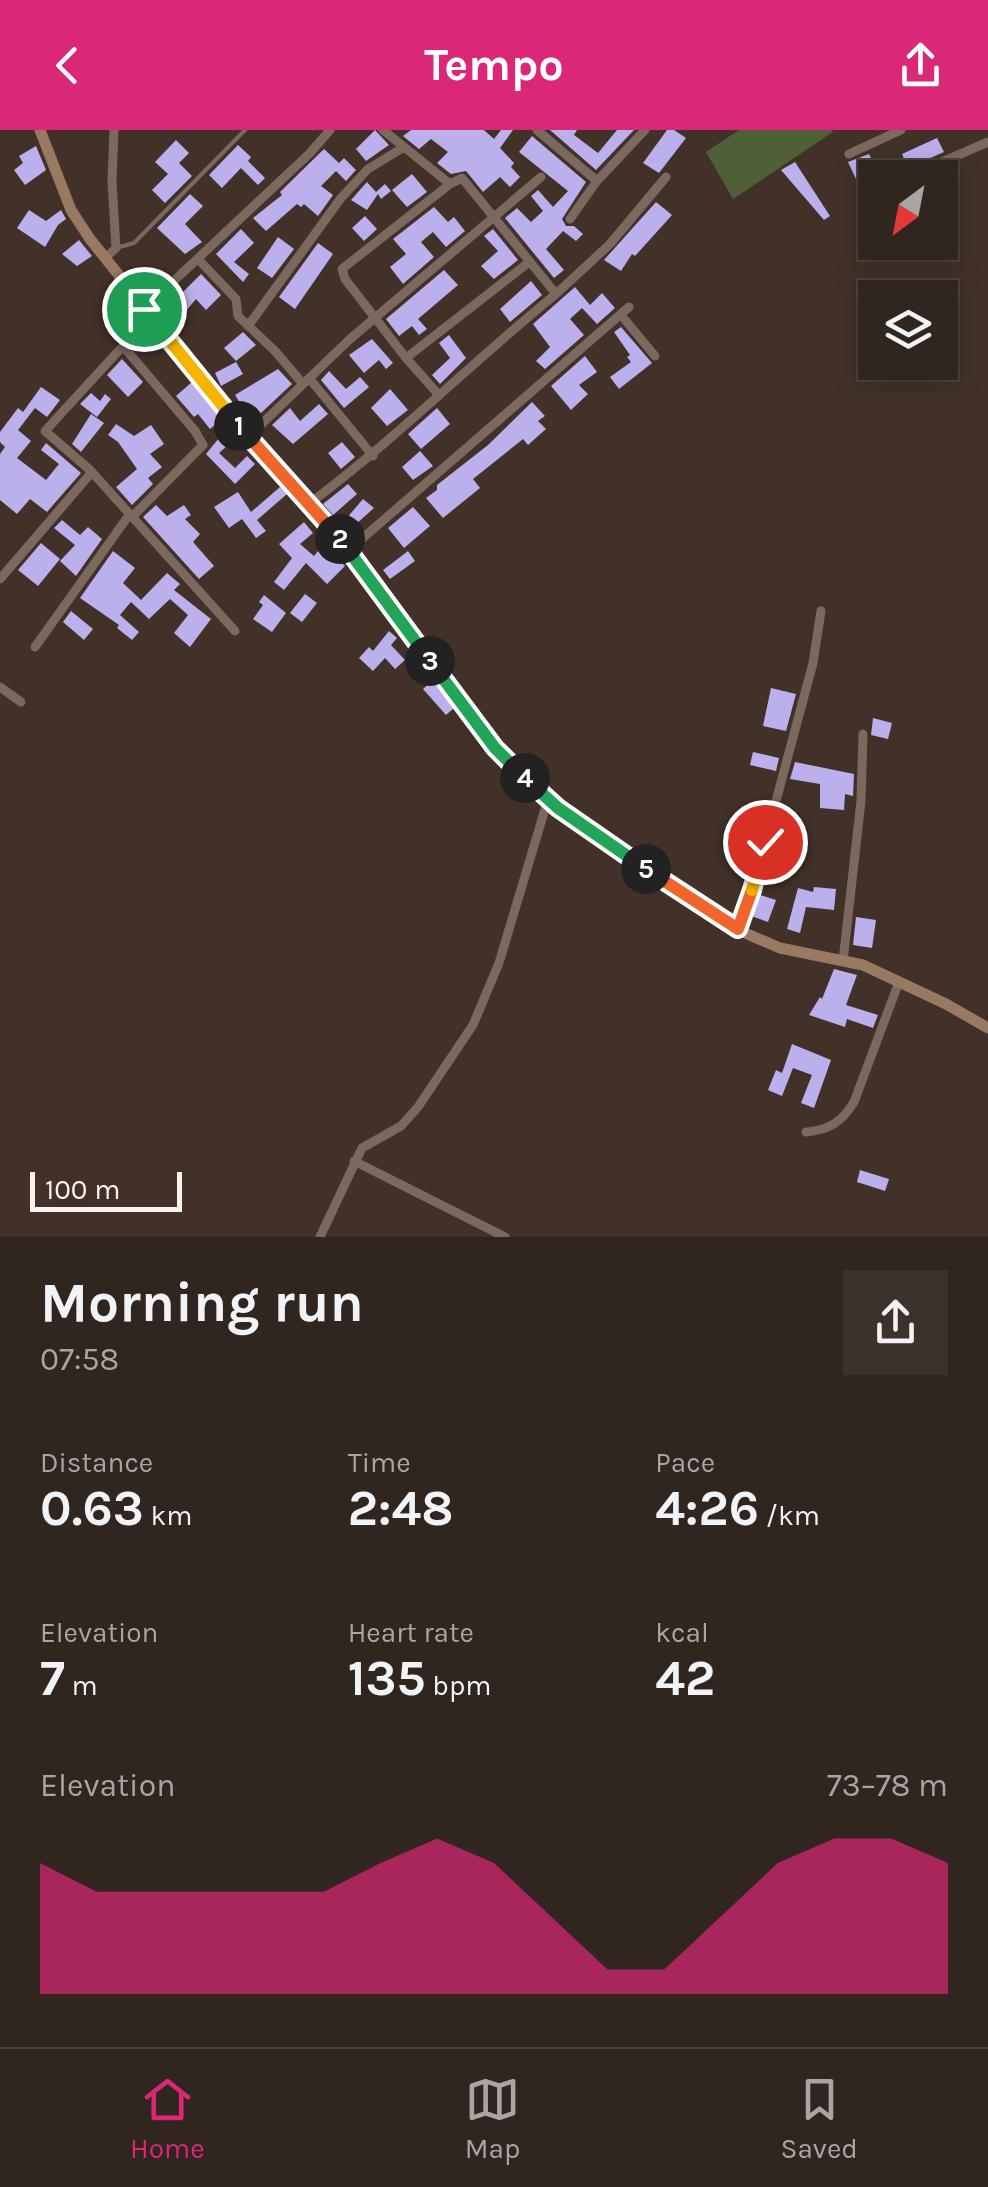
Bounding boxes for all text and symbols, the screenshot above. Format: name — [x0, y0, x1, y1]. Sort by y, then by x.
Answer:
icon: back — [40, 38, 95, 93]
icon: share — [893, 38, 948, 93]
text: Tempo — [424, 39, 564, 91]
north arrow — [858, 160, 958, 260]
map controls — [858, 160, 958, 380]
pin — [102, 267, 187, 352]
button: layers — [858, 280, 958, 380]
icon: arrive — [117, 282, 172, 337]
pin: 1 — [214, 401, 264, 451]
text: 1 — [234, 409, 244, 442]
pin: 2 — [315, 514, 365, 564]
text: 2 — [332, 522, 348, 555]
pin: 3 — [405, 636, 455, 686]
text: 3 — [421, 644, 439, 677]
pin: 4 — [500, 753, 550, 803]
text: 4 — [517, 761, 533, 794]
pin — [723, 800, 808, 885]
icon: check — [738, 815, 793, 870]
pin: 5 — [621, 844, 671, 894]
text: 5 — [638, 852, 654, 885]
scale bar — [30, 1167, 182, 1212]
text: 100 m — [45, 1173, 120, 1206]
button: share — [843, 1270, 948, 1375]
text: Morning run — [40, 1271, 364, 1335]
text: 07:58 — [40, 1341, 119, 1378]
text: Distance — [40, 1446, 153, 1479]
text: Time — [348, 1446, 411, 1479]
text: Pace — [655, 1446, 715, 1479]
text: 0.63 — [40, 1479, 144, 1538]
text: 2:48 — [348, 1479, 453, 1538]
text: 4:26 — [655, 1479, 759, 1538]
text: km — [144, 1499, 192, 1532]
text: /km — [759, 1499, 820, 1532]
text: Elevation — [40, 1616, 159, 1649]
text: Heart rate — [348, 1616, 474, 1649]
text: kcal — [655, 1616, 709, 1649]
text: 7 — [40, 1649, 65, 1708]
text: 135 — [348, 1649, 426, 1708]
text: 42 — [655, 1649, 715, 1708]
text: m — [65, 1669, 98, 1702]
text: bpm — [426, 1669, 492, 1702]
text: Elevation — [40, 1767, 175, 1804]
text: 73–78 m — [827, 1767, 948, 1804]
tab: Home — [130, 2072, 205, 2165]
tab: Map — [465, 2072, 520, 2165]
tab: Saved — [781, 2072, 858, 2165]

